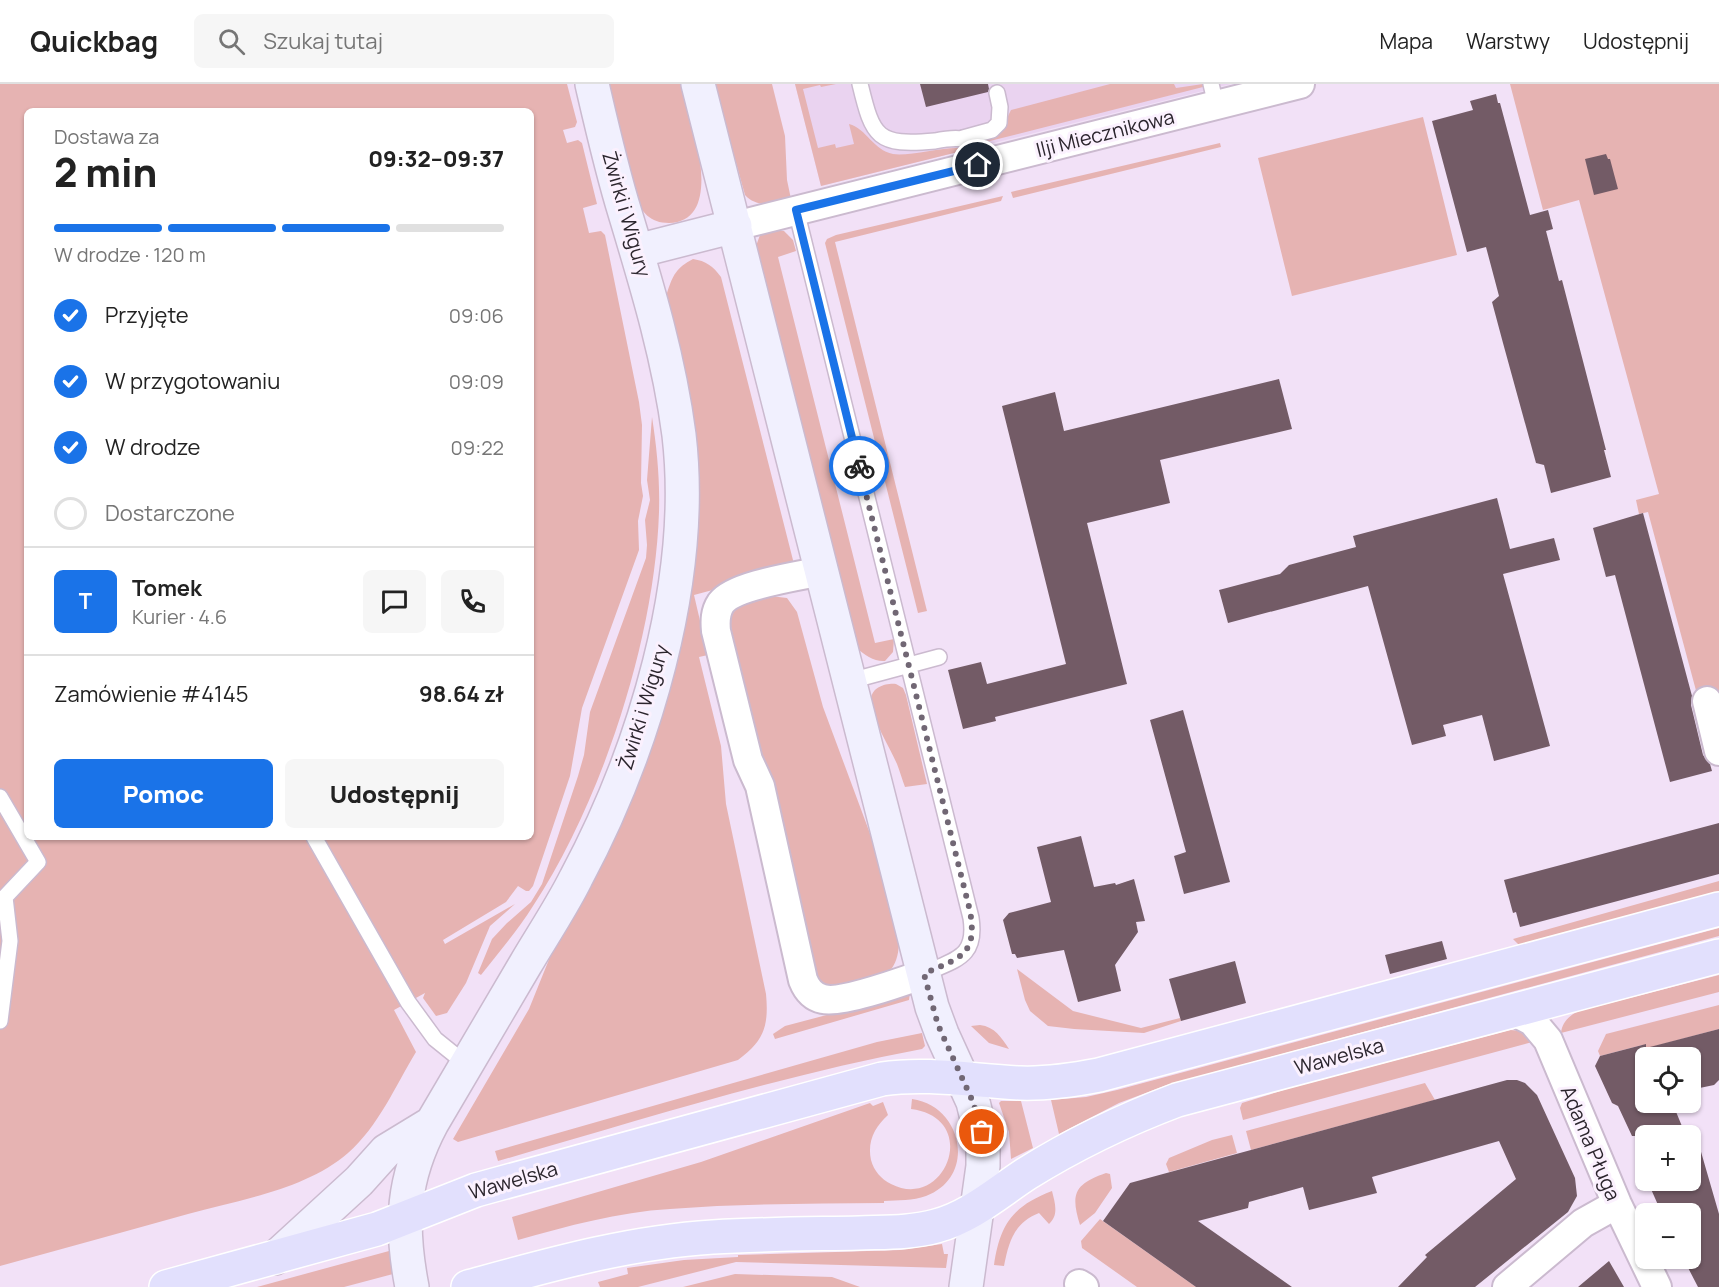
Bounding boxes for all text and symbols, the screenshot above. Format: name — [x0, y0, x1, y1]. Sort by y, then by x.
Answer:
search box — [194, 14, 614, 68]
text: Quickbag — [30, 22, 158, 60]
icon: search — [215, 25, 248, 58]
text: Szukaj tutaj — [263, 26, 383, 56]
text: Mapa — [1380, 27, 1433, 55]
text: Warstwy — [1466, 27, 1550, 55]
text: Udostępnij — [1583, 27, 1689, 55]
street label: Ilji Miecznikowa — [1033, 103, 1177, 163]
text: Dostawa za — [54, 123, 159, 150]
pin — [952, 139, 1003, 190]
text: 09:32–09:37 — [368, 144, 504, 174]
text: 2 min — [54, 145, 157, 199]
street label: Żwirki i Wigury — [596, 148, 658, 281]
icon: home — [961, 148, 994, 181]
text: W drodze · 120 m — [54, 241, 206, 268]
icon: check — [54, 299, 87, 332]
text: Przyjęte — [105, 300, 189, 330]
text: 09:06 — [449, 302, 504, 329]
icon: check — [54, 365, 87, 398]
text: W przygotowaniu — [105, 366, 280, 396]
text: 09:09 — [449, 368, 504, 395]
icon: check — [54, 431, 87, 464]
text: W drodze — [105, 432, 200, 462]
text: 09:22 — [451, 434, 504, 461]
courier — [829, 436, 889, 496]
icon: bike — [843, 450, 876, 483]
text: Dostarczone — [105, 498, 235, 528]
button: chat — [363, 570, 426, 633]
button: phone — [441, 570, 504, 633]
text: Tomek — [132, 573, 202, 603]
text: T — [79, 586, 92, 616]
text: Kurier · 4.6 — [132, 603, 227, 630]
street label: Żwirki i Wigury — [611, 641, 675, 773]
text: Zamówienie #4145 — [54, 679, 248, 709]
text: 98.64 zł — [419, 679, 504, 709]
button: Pomoc — [54, 759, 273, 828]
button: Udostępnij — [285, 759, 504, 828]
street label: Wawelska — [1291, 1031, 1387, 1081]
map controls — [1635, 1047, 1701, 1269]
button: locate — [1635, 1047, 1701, 1113]
street label: Adama Pługa — [1555, 1082, 1627, 1204]
pin — [956, 1106, 1007, 1157]
icon: bag — [965, 1115, 998, 1148]
button: + — [1635, 1125, 1701, 1191]
street label: Wawelska — [465, 1154, 561, 1206]
button: − — [1635, 1203, 1701, 1269]

